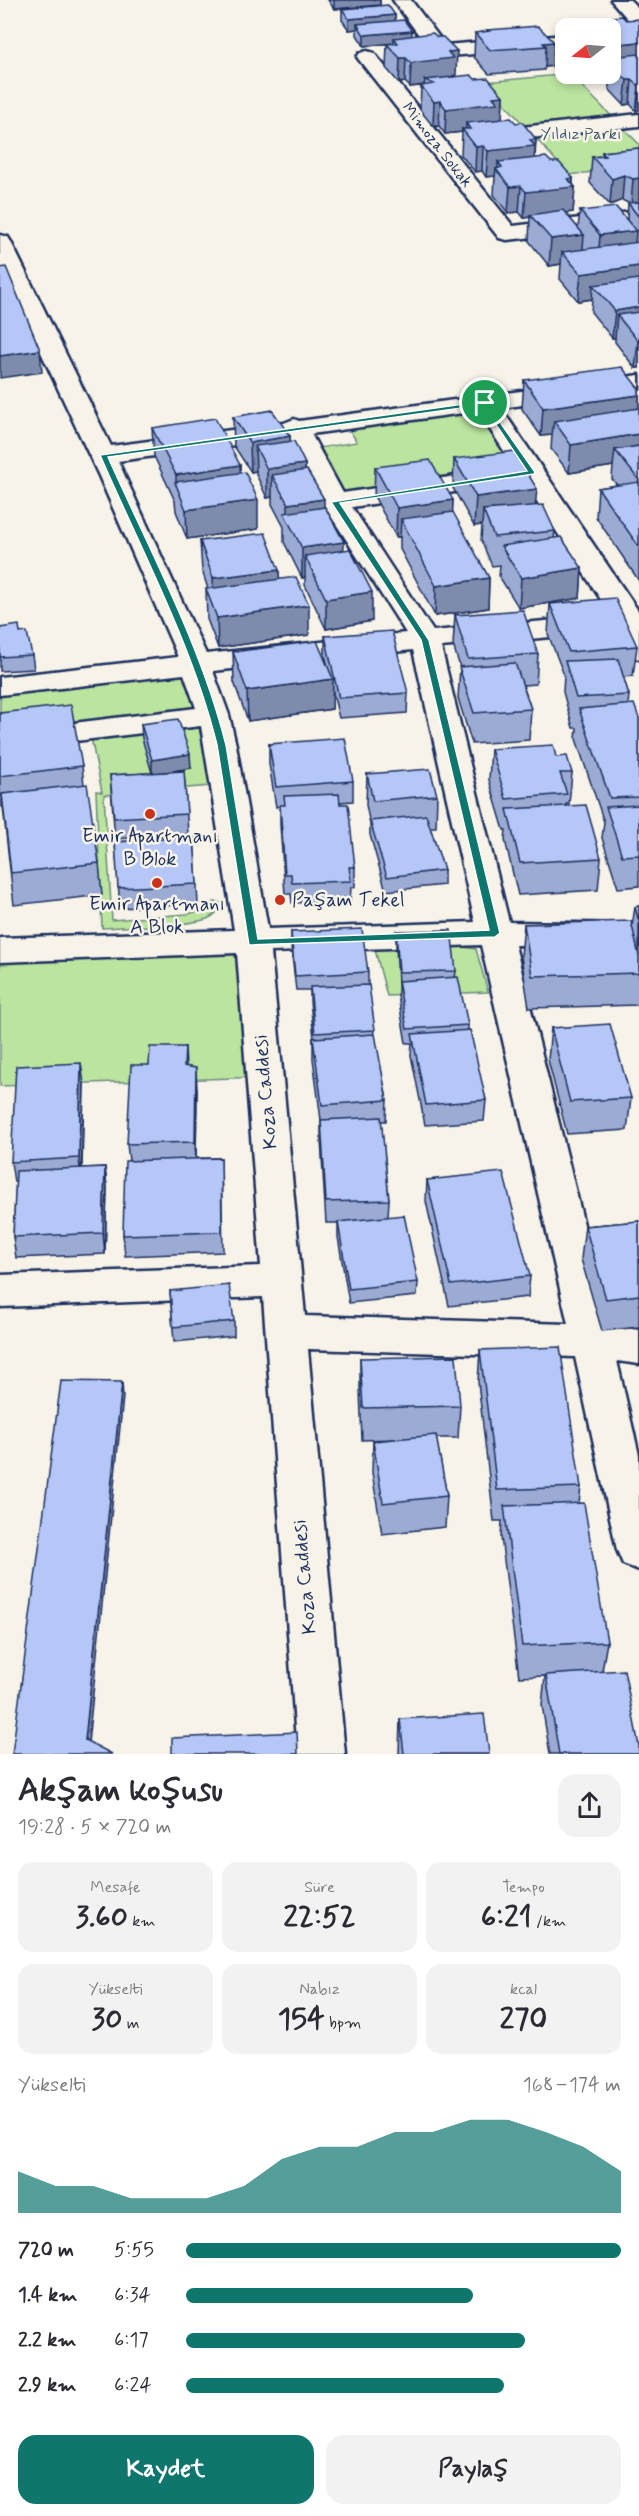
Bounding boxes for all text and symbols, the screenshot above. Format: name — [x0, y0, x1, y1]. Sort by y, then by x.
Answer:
north arrow — [555, 18, 621, 84]
map controls — [555, 18, 621, 84]
street label: Mimoza Sokak — [397, 98, 477, 192]
park label: Yıldız Parkı — [541, 124, 621, 145]
pin — [459, 377, 510, 428]
icon: arrive — [468, 386, 501, 419]
marker: Emir Apartmanı B Blok — [143, 807, 157, 821]
place label: Emir Apartmanı B Blok — [82, 823, 218, 873]
marker: Emir Apartmanı A Blok — [150, 876, 164, 890]
place label: Paşam Tekel — [292, 887, 405, 914]
place label: Emir Apartmanı A Blok — [89, 891, 225, 941]
marker: Paşam Tekel — [273, 893, 287, 907]
street label: Koza Caddesi — [248, 1033, 284, 1151]
street label: Koza Caddesi — [287, 1518, 323, 1636]
text: Akşam koşusu — [18, 1769, 223, 1813]
button: share — [558, 1774, 621, 1837]
text: 19:28 · 5 × 720 m — [18, 1814, 171, 1841]
text: Mesafe — [90, 1877, 141, 1898]
text: Süre — [304, 1877, 335, 1898]
text: Tempo — [502, 1877, 545, 1898]
text: 3.60 — [76, 1898, 128, 1937]
text: 22:52 — [283, 1898, 356, 1937]
text: 6:21 — [481, 1898, 532, 1937]
text: km — [128, 1911, 156, 1932]
text: /km — [532, 1911, 566, 1932]
text: Yükselti — [88, 1979, 143, 2000]
text: Nabız — [299, 1979, 340, 2000]
text: kcal — [510, 1979, 537, 2000]
text: 30 — [92, 2000, 122, 2039]
text: 154 — [278, 2000, 325, 2039]
text: 270 — [500, 2000, 547, 2039]
text: m — [122, 2013, 139, 2034]
text: bpm — [325, 2013, 361, 2034]
text: Yükselti — [18, 2072, 86, 2099]
text: 168–174 m — [523, 2072, 621, 2099]
text: 720 m — [18, 2237, 74, 2264]
text: 5:55 — [114, 2237, 154, 2264]
text: 1.4 km — [18, 2282, 77, 2309]
text: 6:34 — [114, 2282, 151, 2309]
text: 2.2 km — [18, 2327, 76, 2354]
text: 6:17 — [114, 2327, 149, 2354]
text: 2.9 km — [18, 2372, 76, 2399]
text: 6:24 — [114, 2372, 152, 2399]
button: Kaydet — [18, 2435, 314, 2504]
button: Paylaş — [326, 2435, 621, 2504]

